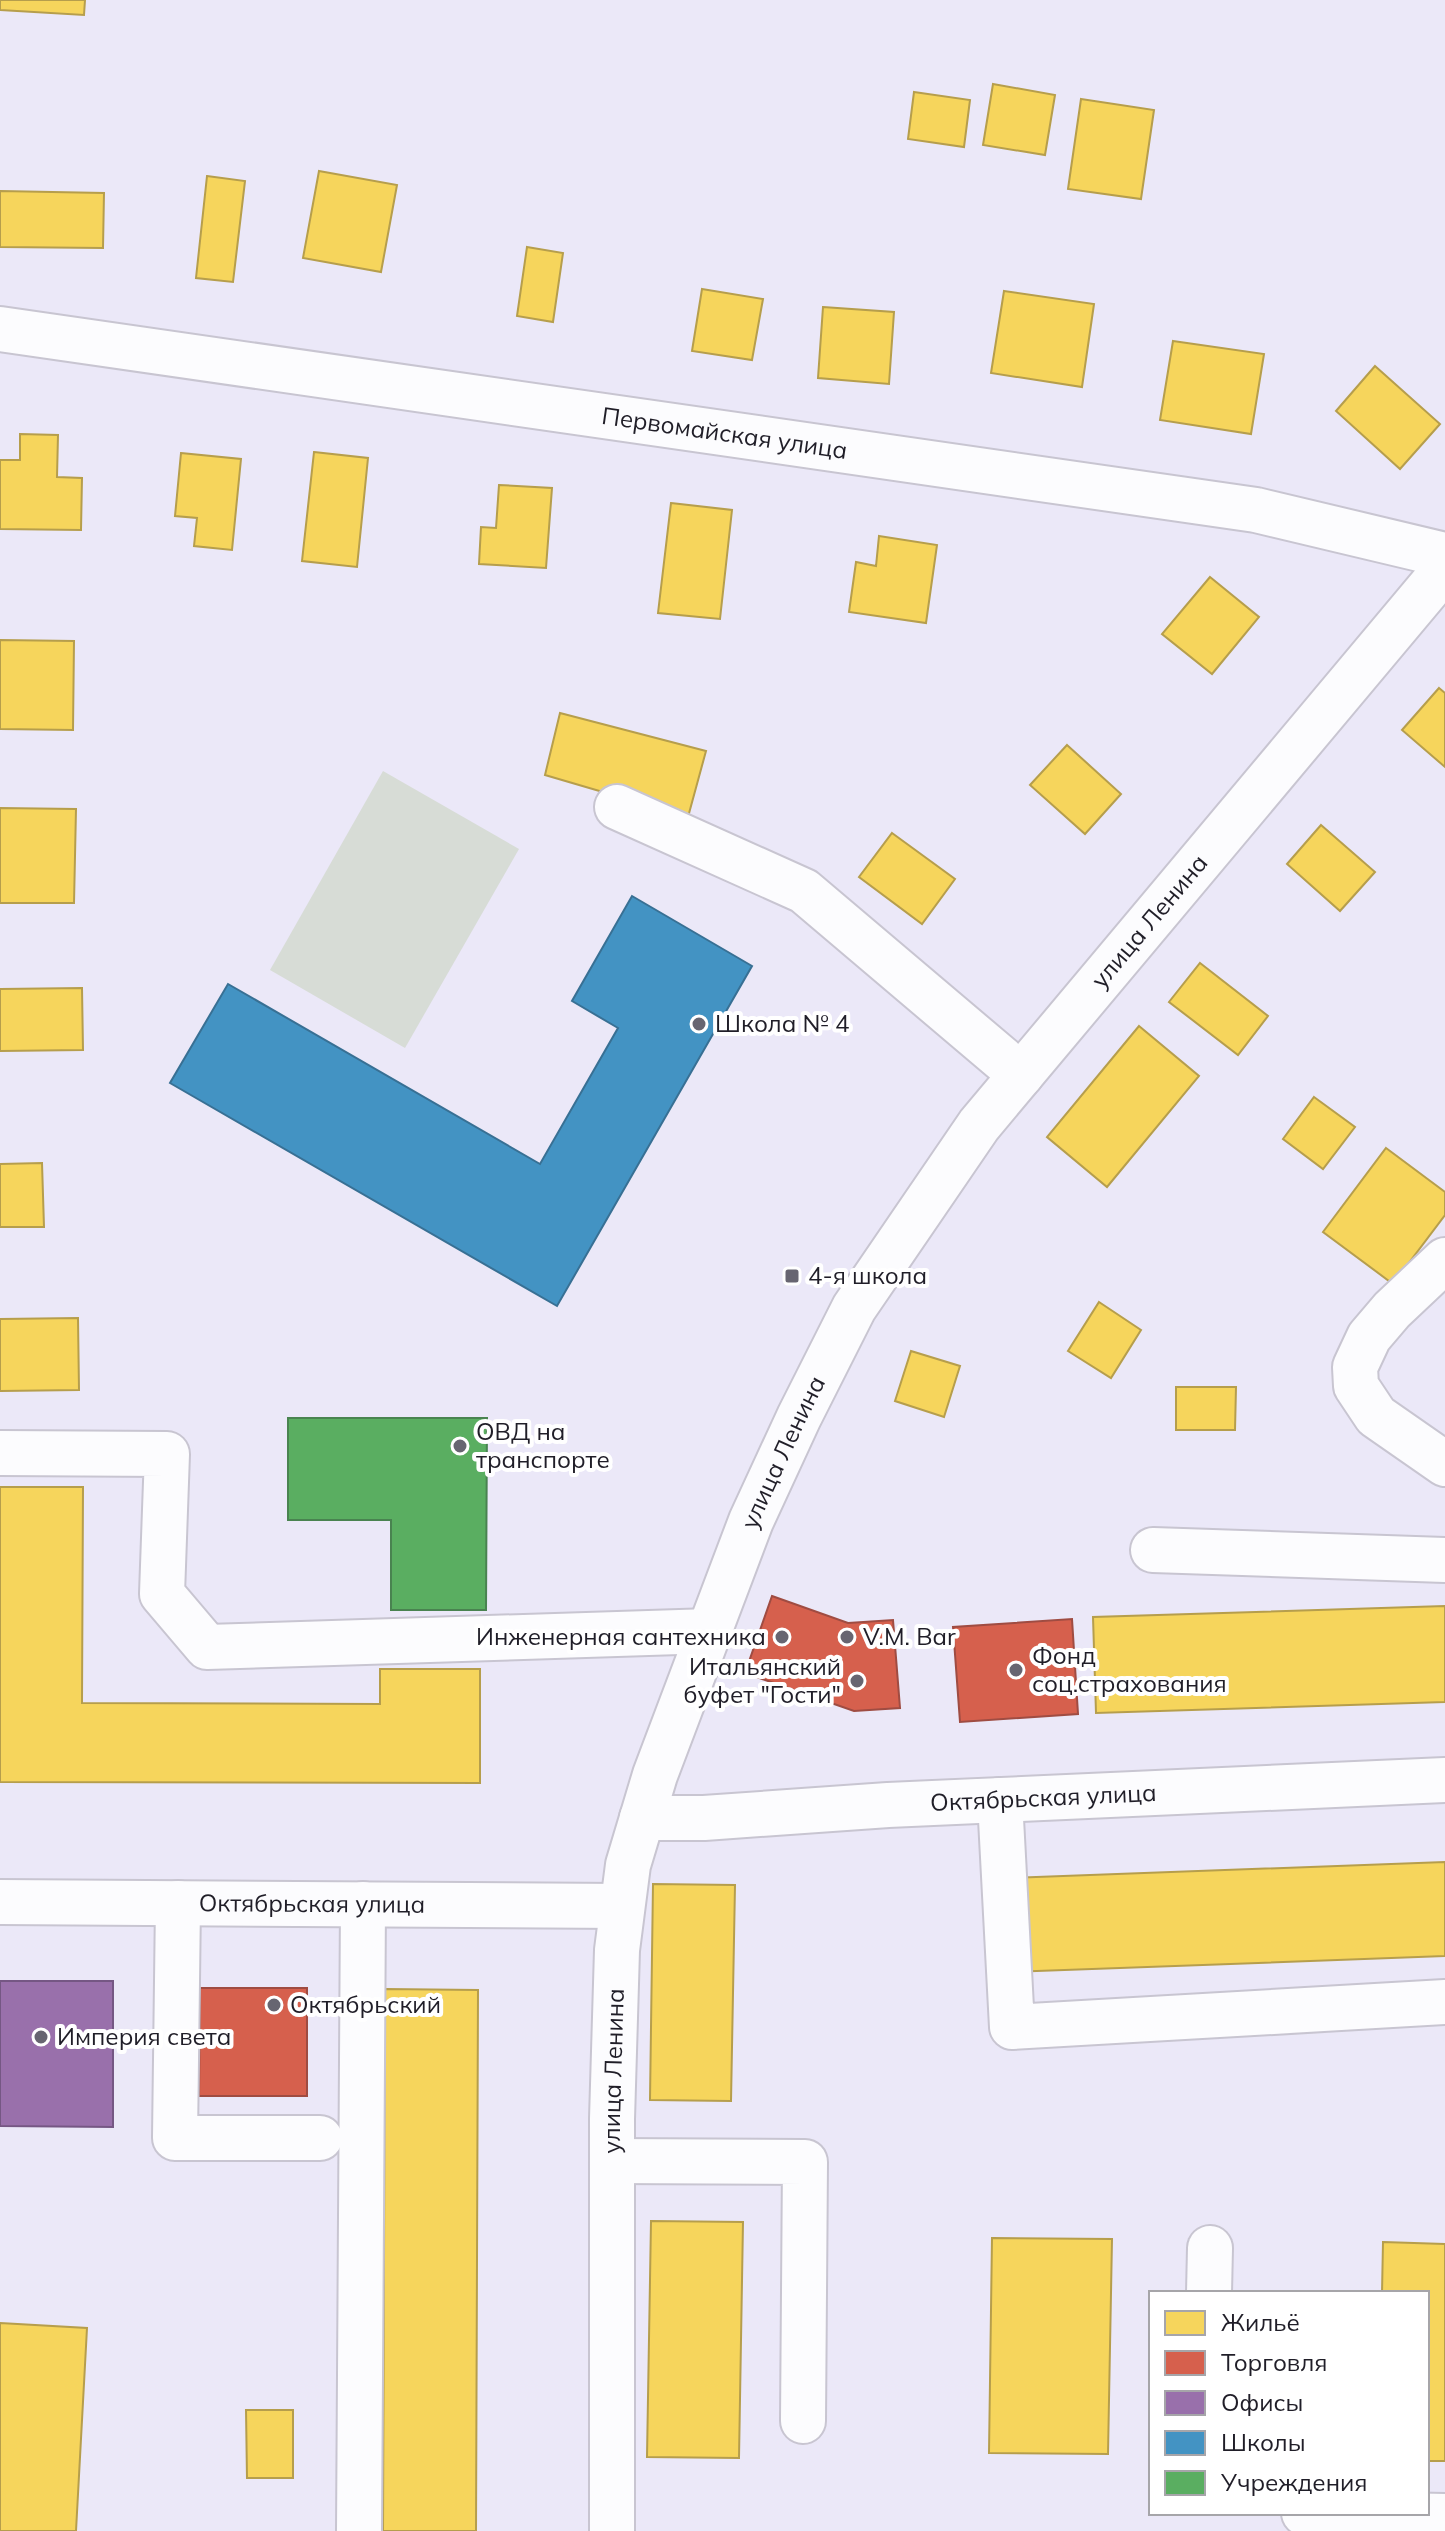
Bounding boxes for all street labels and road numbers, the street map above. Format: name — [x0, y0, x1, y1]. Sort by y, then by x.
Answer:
street label: Первомайская улица — [600, 400, 849, 465]
street label: улица Ленина — [1084, 848, 1213, 994]
street label: улица Ленина — [734, 1371, 831, 1533]
street label: Октябрьская улица — [930, 1777, 1157, 1817]
street label: Октябрьская улица — [199, 1887, 425, 1919]
street label: улица Ленина — [596, 1988, 630, 2154]

